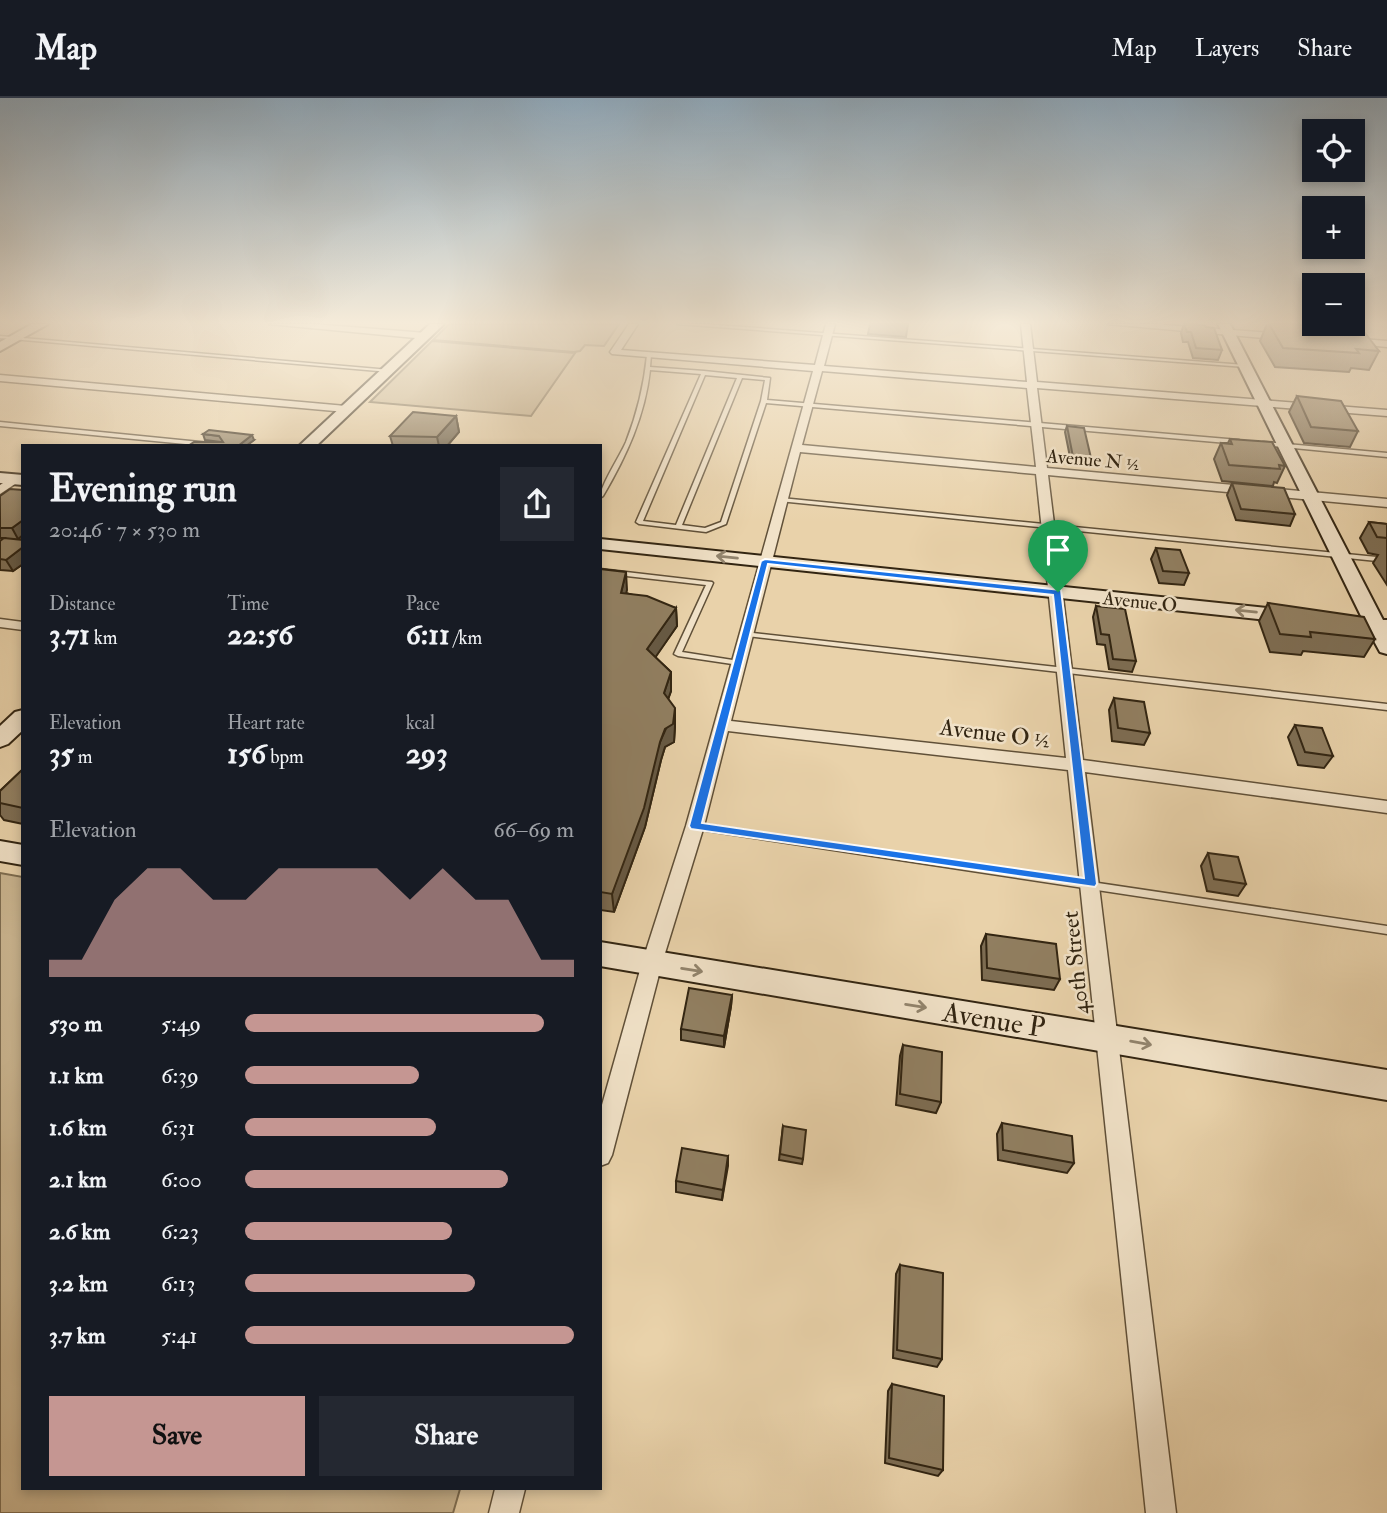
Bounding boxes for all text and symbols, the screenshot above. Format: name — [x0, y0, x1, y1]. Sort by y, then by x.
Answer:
text: Map — [35, 28, 97, 69]
text: Map — [1112, 33, 1157, 64]
text: Layers — [1195, 33, 1259, 64]
text: Share — [1297, 33, 1352, 64]
map controls — [1302, 119, 1365, 336]
button: locate — [1302, 119, 1365, 182]
button: + — [1302, 196, 1365, 259]
button: − — [1302, 273, 1365, 336]
street label: Avenue N ½ — [1045, 444, 1140, 476]
text: Evening run — [49, 465, 237, 513]
button: share — [500, 467, 574, 541]
text: 20:46 · 7 × 530 m — [49, 515, 200, 544]
pin — [1028, 520, 1088, 592]
icon: arrive — [1039, 531, 1077, 569]
one-way arrow — [716, 551, 739, 564]
street label: Avenue O — [1101, 586, 1178, 618]
text: Distance — [49, 592, 115, 616]
text: Time — [227, 592, 269, 616]
text: Pace — [406, 592, 440, 616]
one-way arrow — [1235, 605, 1258, 618]
text: 3.71 — [49, 616, 90, 653]
text: 22:56 — [227, 616, 293, 653]
text: 6:11 — [406, 616, 450, 653]
text: km — [90, 626, 117, 650]
text: /km — [450, 626, 482, 650]
text: Elevation — [49, 711, 121, 735]
text: Heart rate — [227, 711, 305, 735]
text: kcal — [406, 711, 435, 735]
street label: Avenue O ½ — [937, 712, 1052, 755]
text: 35 — [49, 735, 74, 772]
text: 156 — [227, 735, 266, 772]
text: 293 — [406, 735, 448, 772]
text: m — [74, 745, 92, 769]
text: bpm — [266, 745, 304, 769]
text: Elevation — [49, 815, 137, 844]
text: 66–69 m — [493, 815, 574, 844]
street label: 40th Street — [1056, 910, 1095, 1016]
one-way arrow — [680, 964, 703, 977]
street label: Avenue P — [939, 995, 1048, 1046]
one-way arrow — [904, 1000, 927, 1013]
text: 530 m — [49, 1009, 102, 1038]
text: 5:49 — [161, 1009, 201, 1038]
one-way arrow — [1129, 1037, 1152, 1050]
text: 1.1 km — [49, 1061, 104, 1090]
text: 6:39 — [161, 1061, 199, 1090]
text: 1.6 km — [49, 1113, 107, 1142]
text: 6:31 — [161, 1113, 195, 1142]
text: 2.1 km — [49, 1165, 107, 1194]
text: 6:00 — [161, 1165, 202, 1194]
text: 2.6 km — [49, 1217, 110, 1246]
text: 6:23 — [161, 1217, 199, 1246]
text: 3.2 km — [49, 1269, 108, 1298]
text: 6:13 — [161, 1269, 195, 1298]
text: 3.7 km — [49, 1321, 106, 1350]
text: 5:41 — [161, 1321, 197, 1350]
button: Save — [49, 1396, 305, 1476]
button: Share — [319, 1396, 574, 1476]

